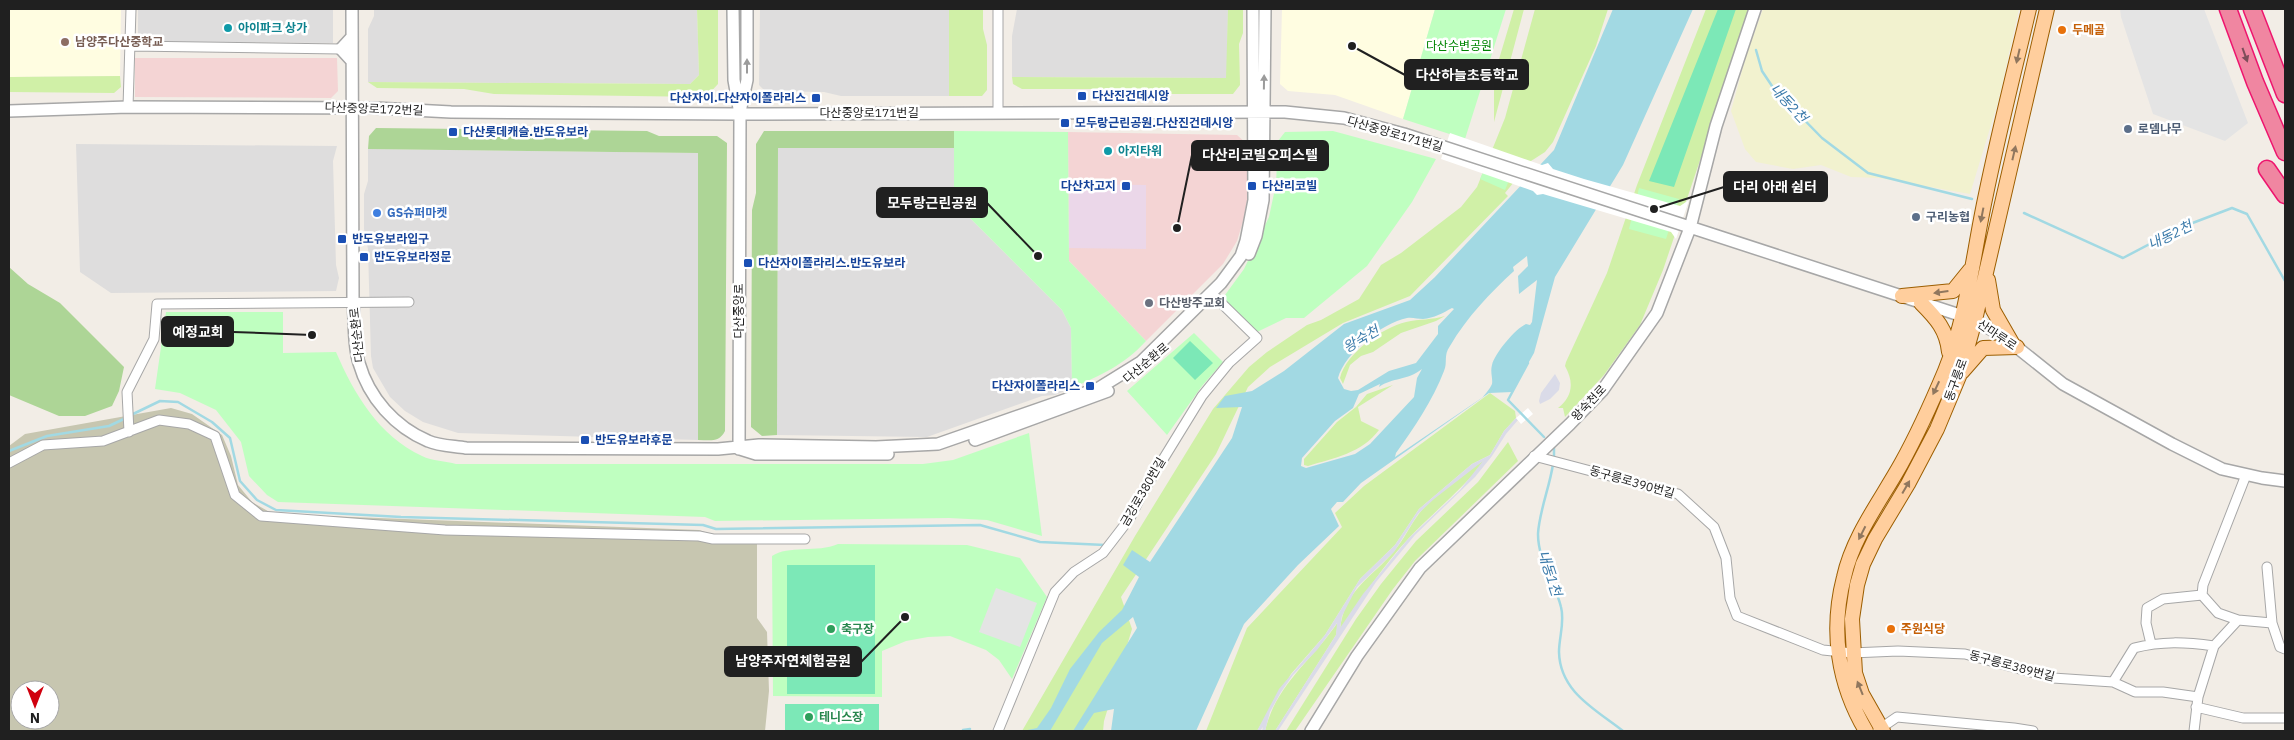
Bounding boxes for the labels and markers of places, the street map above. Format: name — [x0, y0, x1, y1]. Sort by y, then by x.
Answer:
place label: 아이파크 상가 — [238, 20, 307, 35]
marker: 아이파크 상가 — [222, 22, 234, 34]
place label: 두메골 — [2072, 22, 2105, 37]
marker: 두메골 — [2056, 24, 2068, 36]
place label: 남양주다산중학교 — [75, 34, 163, 49]
marker: 남양주다산중학교 — [59, 36, 71, 48]
callout: 다산하늘초등학교 — [1405, 60, 1528, 89]
place label: 다산진건데시앙 — [1092, 88, 1169, 103]
place label: 다산자이.다산자이폴라리스 — [670, 90, 806, 105]
marker: 다산진건데시앙 — [1076, 90, 1088, 102]
marker: 다산자이.다산자이폴라리스 — [810, 92, 822, 104]
place label: 모두랑근린공원.다산진건데시앙 — [1075, 115, 1233, 130]
marker: 모두랑근린공원.다산진건데시앙 — [1059, 117, 1071, 129]
place label: 로뎀나무 — [2138, 121, 2182, 136]
marker: 로뎀나무 — [2122, 123, 2134, 135]
place label: 다산롯데캐슬.반도유보라 — [463, 124, 588, 139]
marker: 다산롯데캐슬.반도유보라 — [447, 126, 459, 138]
callout: 다산리코빌오피스텔 — [1192, 141, 1328, 170]
place label: 아지타워 — [1118, 143, 1162, 158]
marker: 아지타워 — [1102, 145, 1114, 157]
callout: 다리 아래 쉼터 — [1724, 172, 1827, 201]
place label: 다산차고지 — [1061, 178, 1116, 193]
place label: 다산리코빌 — [1262, 178, 1317, 193]
marker: 다산차고지 — [1120, 180, 1132, 192]
marker: 다산리코빌 — [1246, 180, 1258, 192]
callout: 모두랑근린공원 — [877, 188, 987, 217]
place label: GS슈퍼마켓 — [387, 205, 447, 220]
marker: GS슈퍼마켓 — [371, 207, 383, 219]
place label: 구리농협 — [1926, 209, 1970, 224]
marker: 구리농협 — [1910, 211, 1922, 223]
place label: 반도유보라입구 — [352, 231, 429, 246]
marker: 반도유보라입구 — [336, 233, 348, 245]
place label: 반도유보라정문 — [374, 249, 451, 264]
marker: 반도유보라정문 — [358, 251, 370, 263]
place label: 다산자이폴라리스.반도유보라 — [758, 255, 905, 270]
marker: 다산자이폴라리스.반도유보라 — [742, 257, 754, 269]
place label: 다산방주교회 — [1159, 295, 1225, 310]
marker: 다산방주교회 — [1143, 297, 1155, 309]
callout: 예정교회 — [162, 317, 233, 346]
place label: 다산자이폴라리스 — [992, 378, 1080, 393]
marker: 다산자이폴라리스 — [1084, 380, 1096, 392]
place label: 반도유보라후문 — [595, 432, 672, 447]
marker: 반도유보라후문 — [579, 434, 591, 446]
place label: 축구장 — [841, 621, 874, 636]
place label: 주원식당 — [1901, 621, 1945, 636]
marker: 축구장 — [825, 623, 837, 635]
marker: 주원식당 — [1885, 623, 1897, 635]
callout: 남양주자연체험공원 — [725, 647, 861, 676]
place label: 테니스장 — [819, 709, 863, 724]
marker: 테니스장 — [803, 711, 815, 723]

